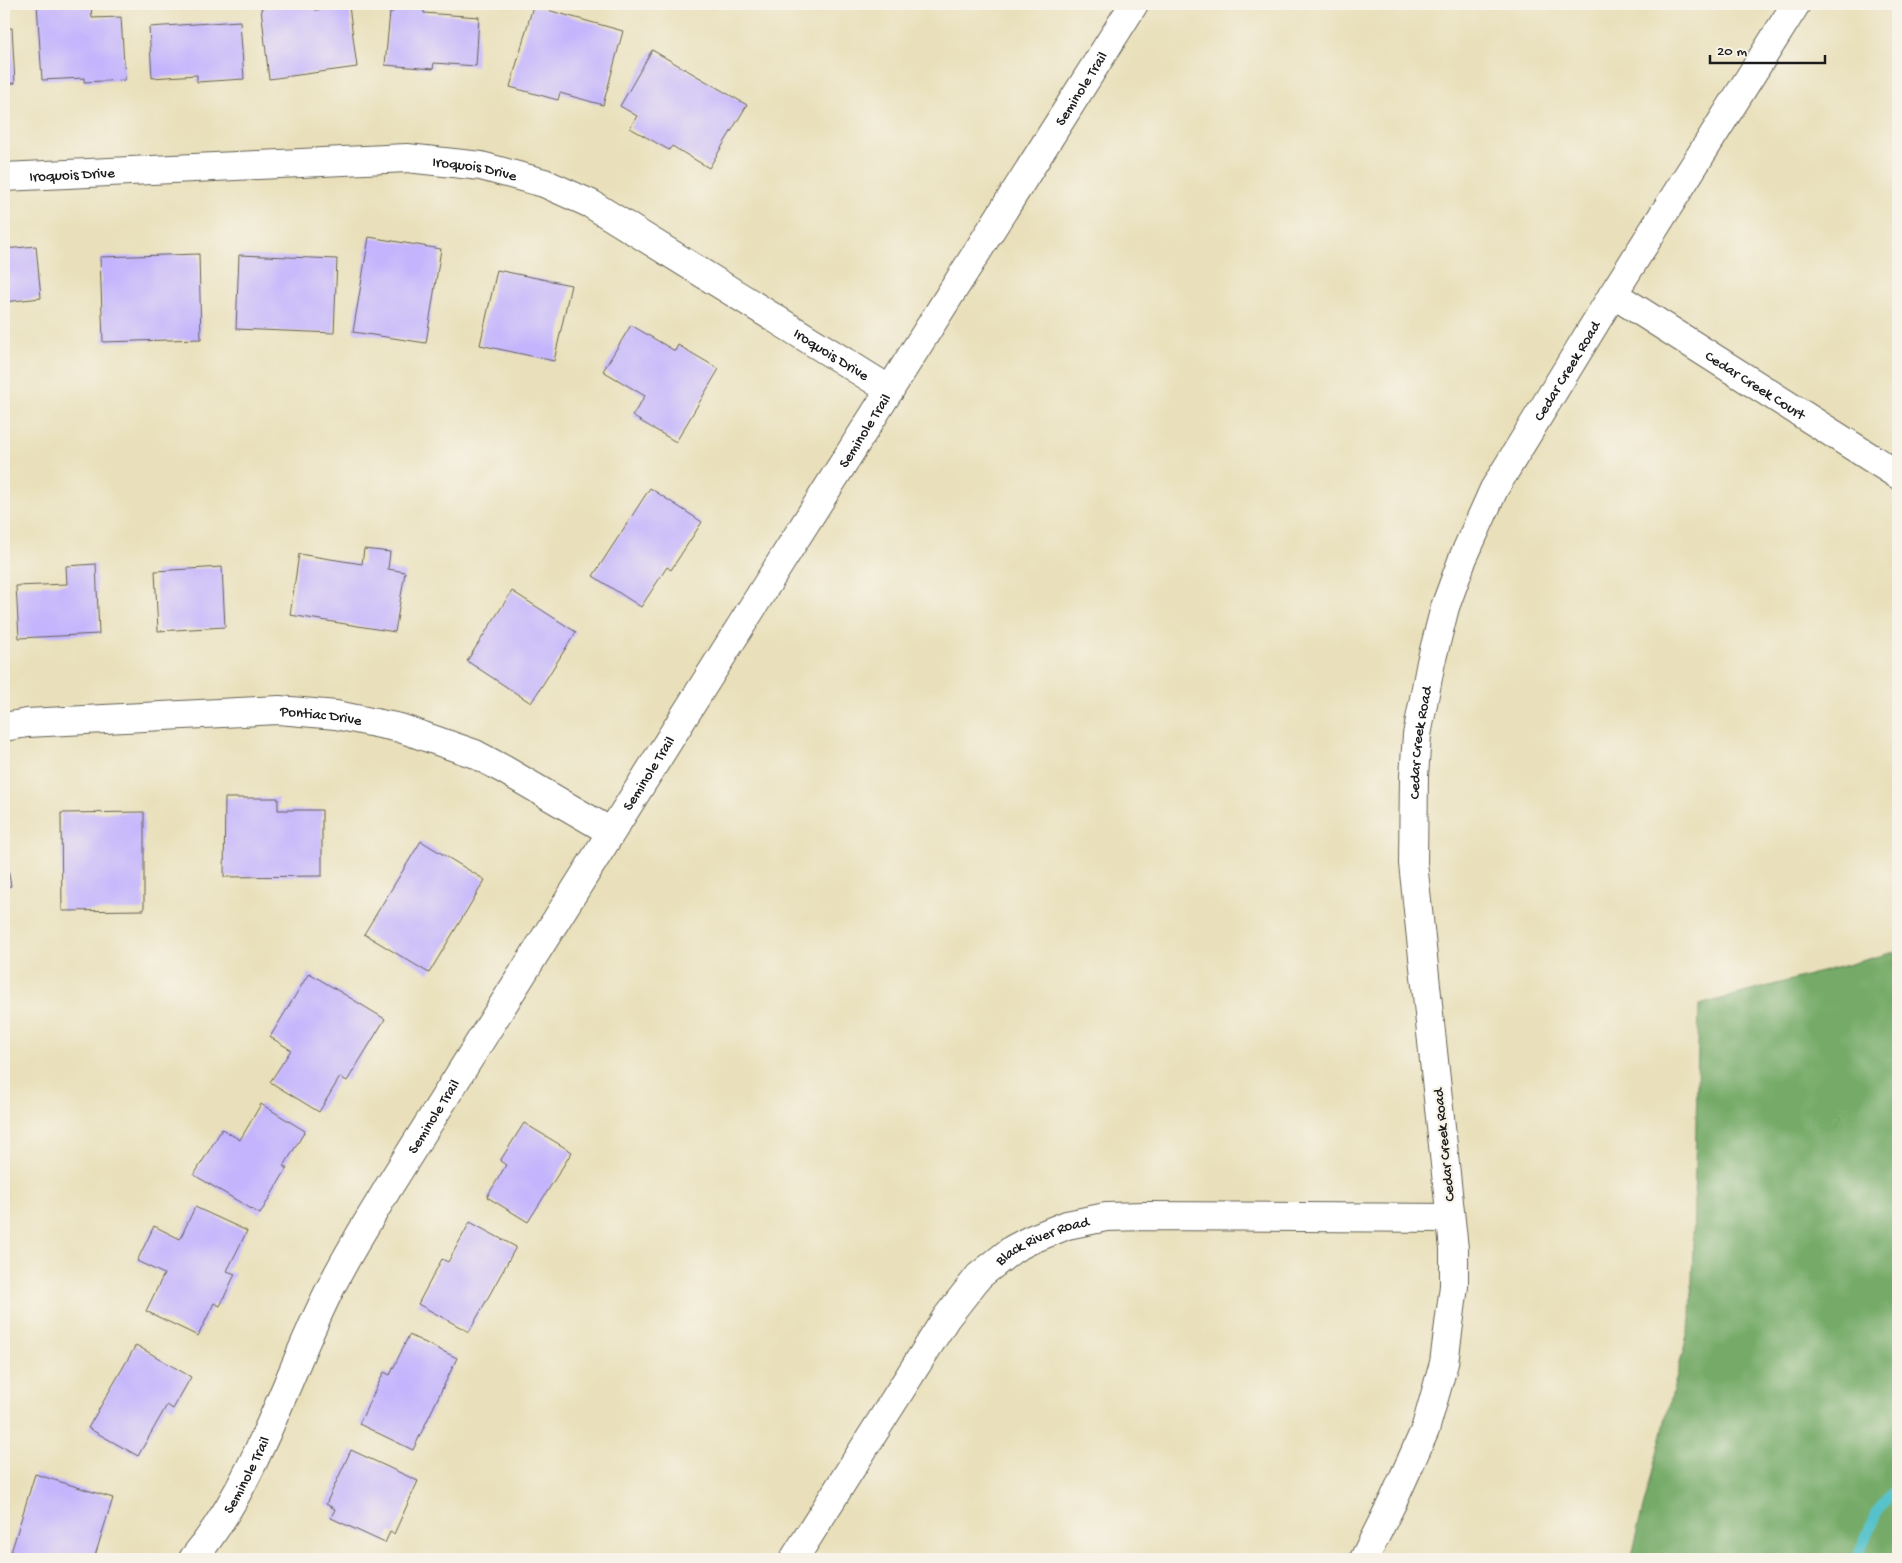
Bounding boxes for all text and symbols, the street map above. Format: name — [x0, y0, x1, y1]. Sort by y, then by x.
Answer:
scale bar — [1710, 32, 1824, 64]
text: 20 m — [1717, 43, 1747, 61]
street label: Seminole Trail — [1052, 49, 1112, 130]
street label: Iroquois Drive — [431, 154, 519, 186]
street label: Iroquois Drive — [29, 165, 115, 187]
street label: Cedar Creek Road — [1531, 317, 1606, 425]
street label: Iroquois Drive — [789, 325, 872, 386]
street label: Cedar Creek Court — [1701, 348, 1810, 426]
street label: Seminole Trail — [836, 391, 896, 472]
street label: Cedar Creek Road — [1407, 684, 1437, 799]
street label: Pontiac Drive — [278, 703, 363, 731]
street label: Seminole Trail — [620, 734, 680, 814]
street label: Seminole Trail — [405, 1077, 465, 1158]
street label: Cedar Creek Road — [1430, 1086, 1460, 1202]
street label: Black River Road — [992, 1213, 1092, 1271]
street label: Seminole Trail — [220, 1434, 275, 1517]

